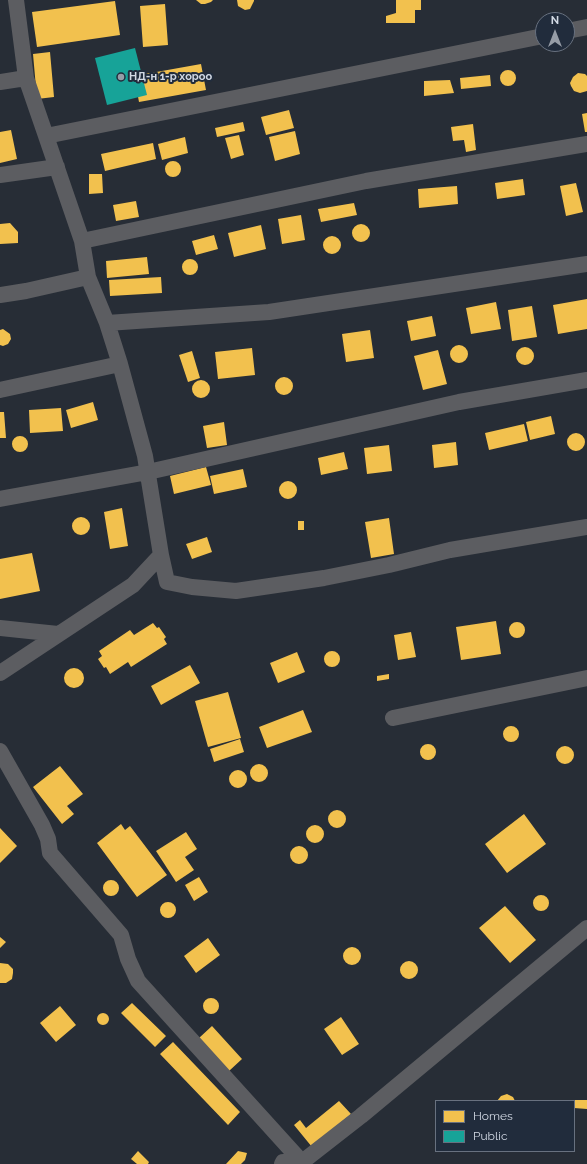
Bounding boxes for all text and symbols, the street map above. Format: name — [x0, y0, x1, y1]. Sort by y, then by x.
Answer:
north arrow — [535, 12, 575, 52]
text: N — [551, 14, 559, 27]
place label: НД-н 1-р хороо — [129, 70, 212, 84]
marker: НД-н 1-р хороо — [116, 72, 126, 82]
legend — [435, 1100, 575, 1152]
text: Homes — [473, 1109, 513, 1123]
text: Public — [473, 1129, 507, 1143]

